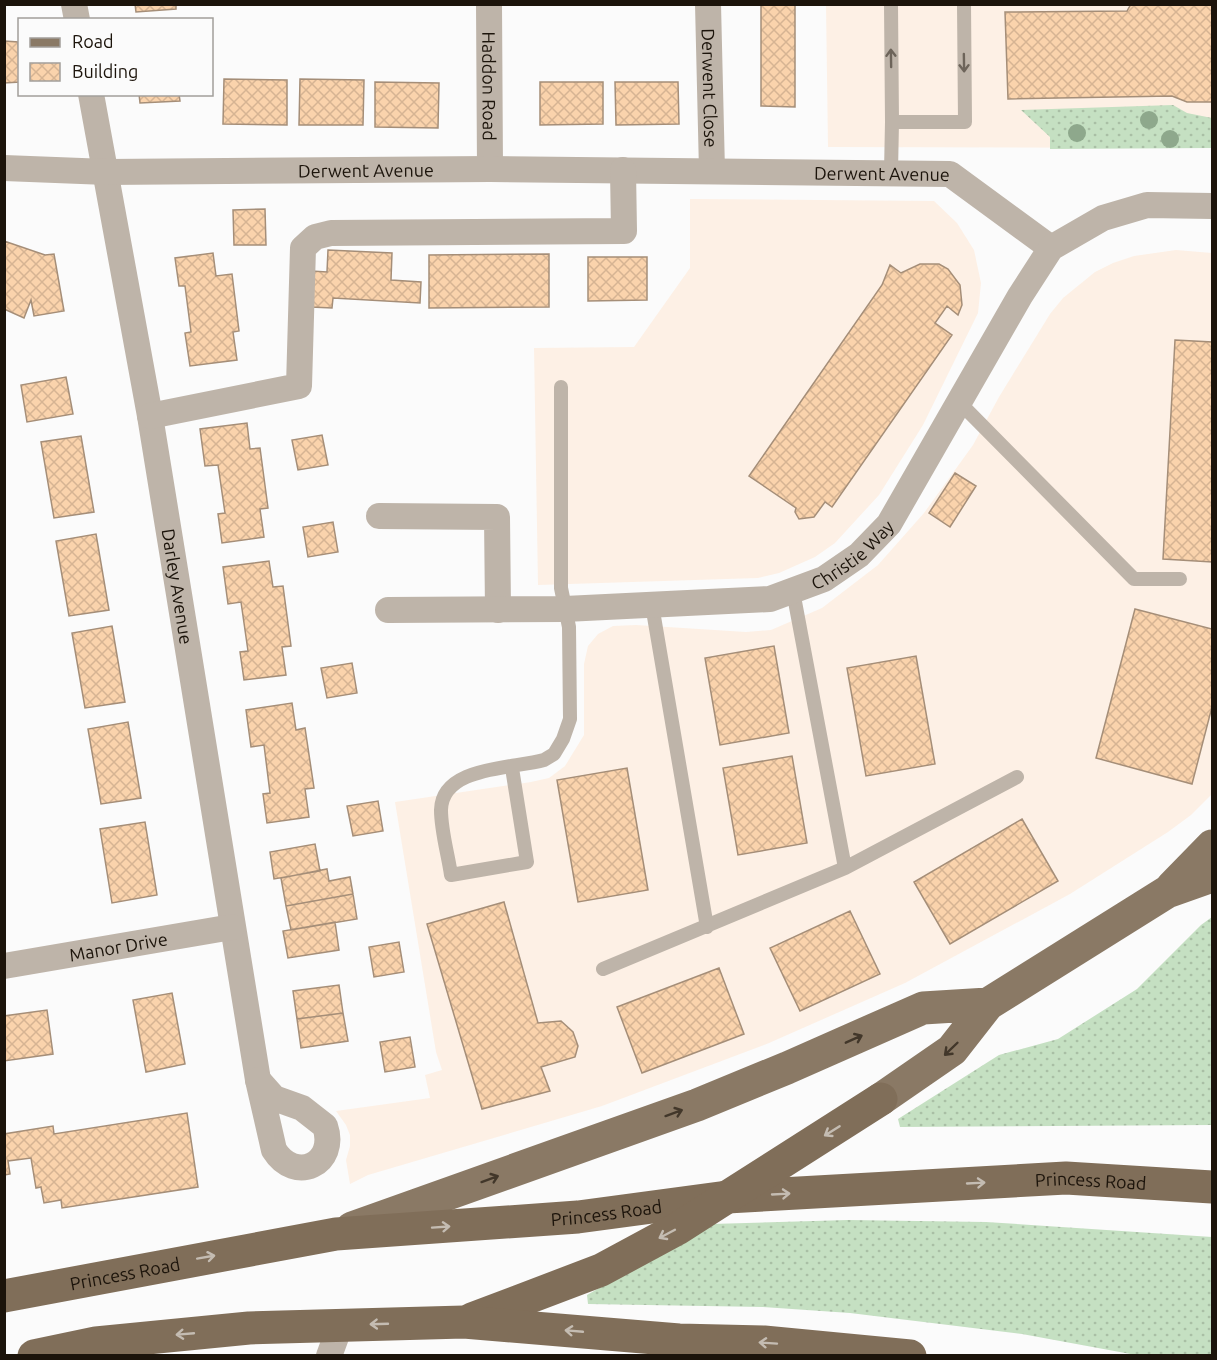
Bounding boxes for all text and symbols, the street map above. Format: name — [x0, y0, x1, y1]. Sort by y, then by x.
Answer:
legend — [18, 18, 213, 96]
street label: Derwent Close — [699, 28, 721, 148]
text: Road — [72, 31, 114, 51]
street label: Haddon Road — [479, 31, 500, 141]
one-way arrow — [886, 49, 897, 69]
one-way arrow — [958, 52, 970, 72]
text: Building — [72, 61, 138, 81]
street label: Derwent Avenue — [298, 159, 434, 181]
street label: Derwent Avenue — [814, 163, 950, 184]
street label: Christie Way — [808, 516, 898, 593]
street label: Darley Avenue — [158, 527, 197, 646]
street label: Manor Drive — [68, 928, 169, 965]
one-way arrow — [844, 1032, 862, 1044]
one-way arrow — [944, 1041, 959, 1056]
one-way arrow — [664, 1107, 682, 1118]
one-way arrow — [824, 1125, 841, 1137]
street label: Princess Road — [1034, 1168, 1147, 1193]
one-way arrow — [480, 1172, 499, 1183]
one-way arrow — [965, 1178, 985, 1189]
one-way arrow — [771, 1189, 791, 1200]
street label: Princess Road — [550, 1196, 663, 1229]
one-way arrow — [430, 1221, 450, 1232]
one-way arrow — [659, 1228, 676, 1240]
one-way arrow — [196, 1252, 216, 1263]
street label: Princess Road — [68, 1253, 182, 1294]
one-way arrow — [370, 1319, 390, 1330]
one-way arrow — [564, 1326, 584, 1337]
one-way arrow — [175, 1329, 195, 1340]
one-way arrow — [759, 1337, 779, 1348]

